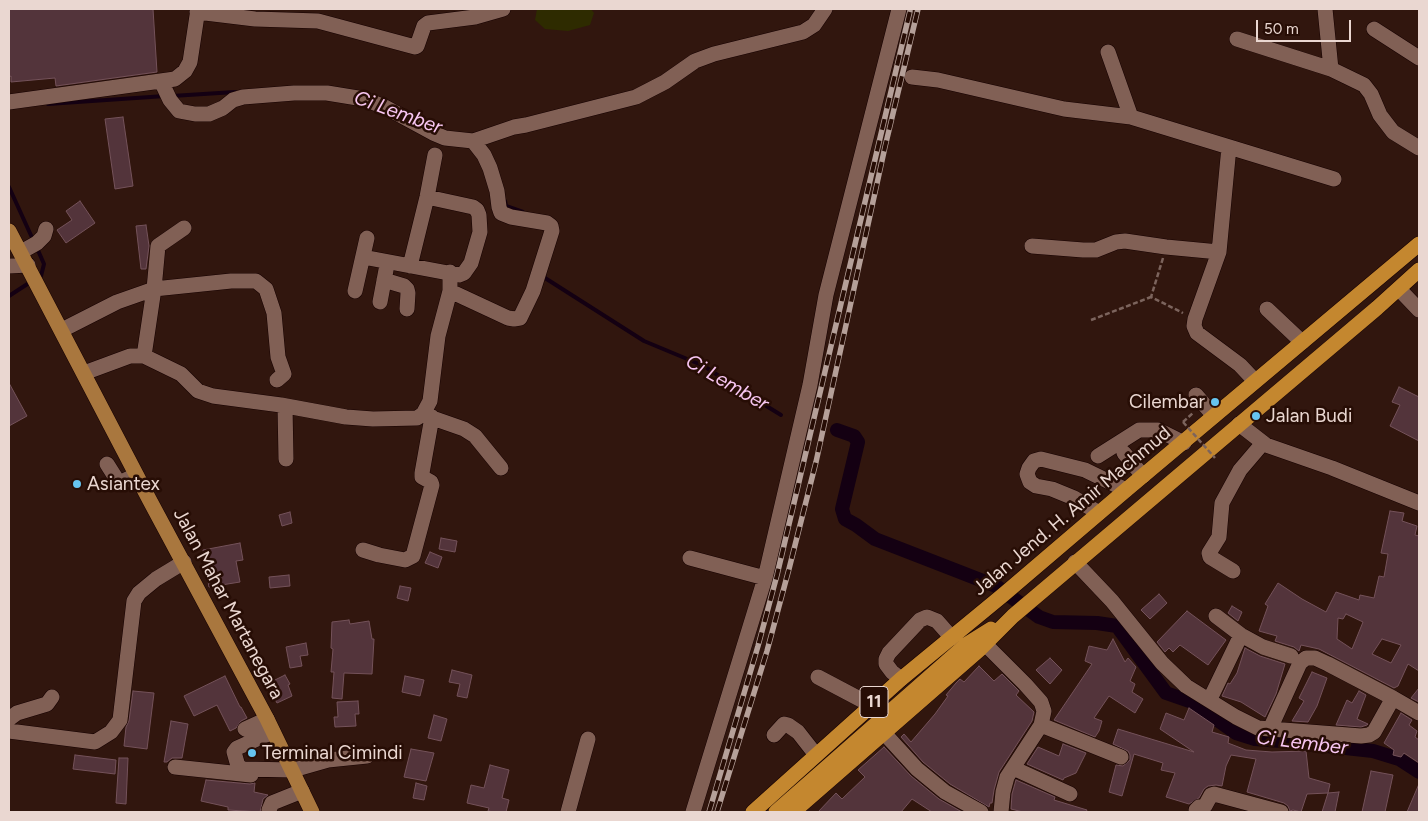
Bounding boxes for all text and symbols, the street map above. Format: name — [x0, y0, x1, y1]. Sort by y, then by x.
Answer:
scale bar — [1258, 10, 1353, 42]
text: 50 m — [1264, 20, 1299, 38]
water label: Ci Lember — [351, 86, 445, 140]
water label: Ci Lember — [681, 350, 773, 416]
place label: Cilembar — [1129, 391, 1205, 413]
marker: Cilembar — [1209, 396, 1221, 408]
place label: Jalan Budi — [1266, 405, 1352, 427]
marker: Jalan Budi — [1250, 410, 1262, 422]
street label: Jalan Jend. H. Amir Machmud — [968, 422, 1176, 600]
place label: Asiantex — [87, 473, 160, 495]
marker: Asiantex — [71, 478, 83, 490]
street label: Jalan Mahar Martanegara — [168, 505, 288, 703]
road number: 11 — [860, 686, 888, 718]
water label: Ci Lember — [1255, 725, 1349, 761]
place label: Terminal Cimindi — [262, 742, 403, 764]
marker: Terminal Cimindi — [246, 747, 258, 759]

